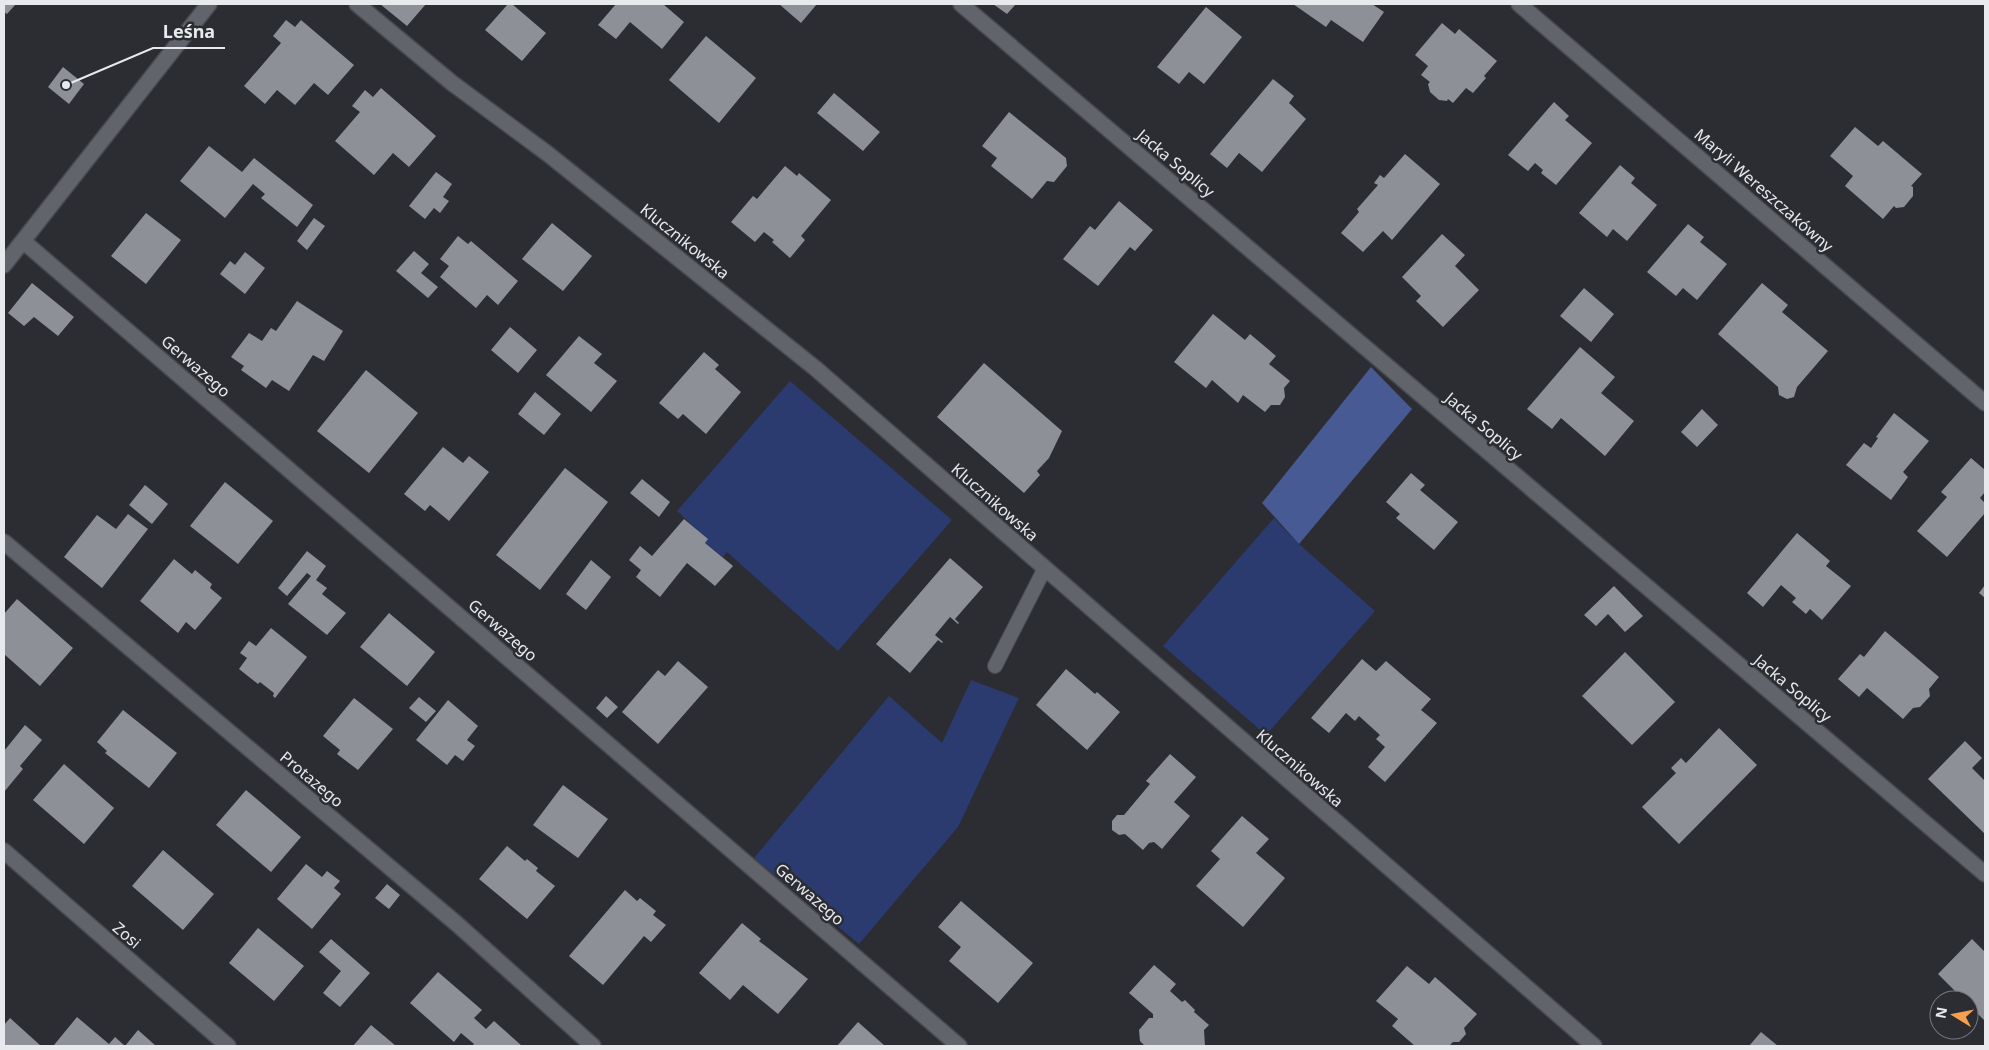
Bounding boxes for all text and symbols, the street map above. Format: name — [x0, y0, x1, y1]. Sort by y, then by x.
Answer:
callout: Leśna — [153, 15, 225, 48]
text: Leśna — [163, 19, 215, 43]
street label: Jacka Soplicy — [1131, 123, 1220, 203]
street label: Maryli Wereszczakówny — [1690, 123, 1839, 257]
street label: Klucznikowska — [636, 198, 734, 284]
street label: Gerwazego — [157, 330, 235, 402]
street label: Jacka Soplicy — [1439, 386, 1528, 466]
street label: Klucznikowska — [947, 458, 1043, 546]
street label: Gerwazego — [464, 594, 542, 666]
street label: Jacka Soplicy — [1748, 648, 1837, 728]
street label: Klucznikowska — [1252, 724, 1348, 812]
street label: Protazego — [276, 746, 348, 812]
street label: Gerwazego — [771, 858, 849, 930]
street label: Zosi — [108, 917, 146, 953]
north arrow — [1929, 990, 1979, 1040]
text: N — [1930, 1005, 1951, 1020]

